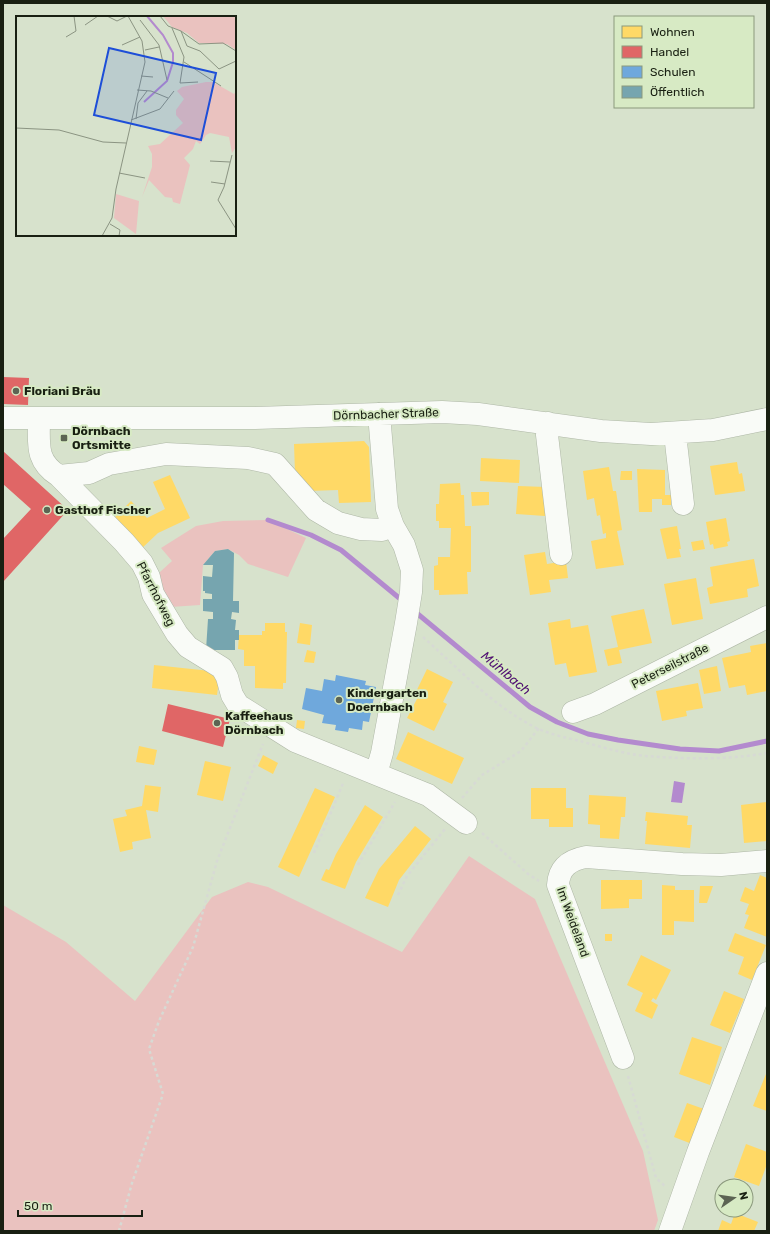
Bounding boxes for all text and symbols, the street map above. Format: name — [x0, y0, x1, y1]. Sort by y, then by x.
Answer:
inset map — [16, 16, 236, 236]
legend — [614, 16, 754, 108]
text: Wohnen — [650, 25, 695, 39]
text: Handel — [650, 45, 689, 59]
text: Schulen — [650, 65, 696, 79]
text: Öffentlich — [650, 85, 705, 99]
place label: Floriani Bräu — [24, 384, 100, 398]
marker: Floriani Bräu — [11, 386, 21, 396]
street label: Dörnbacher Straße — [333, 405, 439, 423]
place label: Dörnbach Ortsmitte — [72, 424, 131, 452]
marker: Dörnbach Ortsmitte — [59, 433, 69, 443]
place label: Gasthof Fischer — [55, 503, 151, 517]
marker: Gasthof Fischer — [42, 505, 52, 515]
street label: Pfarrhofweg — [134, 560, 178, 628]
street label: Peterseilstraße — [629, 640, 711, 691]
water label: Mühlbach — [478, 648, 534, 698]
place label: Kindergarten Doernbach — [347, 686, 427, 714]
marker: Kindergarten Doernbach — [334, 695, 344, 705]
place label: Kaffeehaus Dörnbach — [225, 709, 293, 737]
marker: Kaffeehaus Dörnbach — [212, 718, 222, 728]
street label: Im Weideland — [554, 885, 592, 959]
north arrow — [714, 1178, 754, 1218]
text: N — [736, 1191, 750, 1201]
scale bar — [18, 1192, 142, 1218]
text: 50 m — [24, 1199, 52, 1213]

